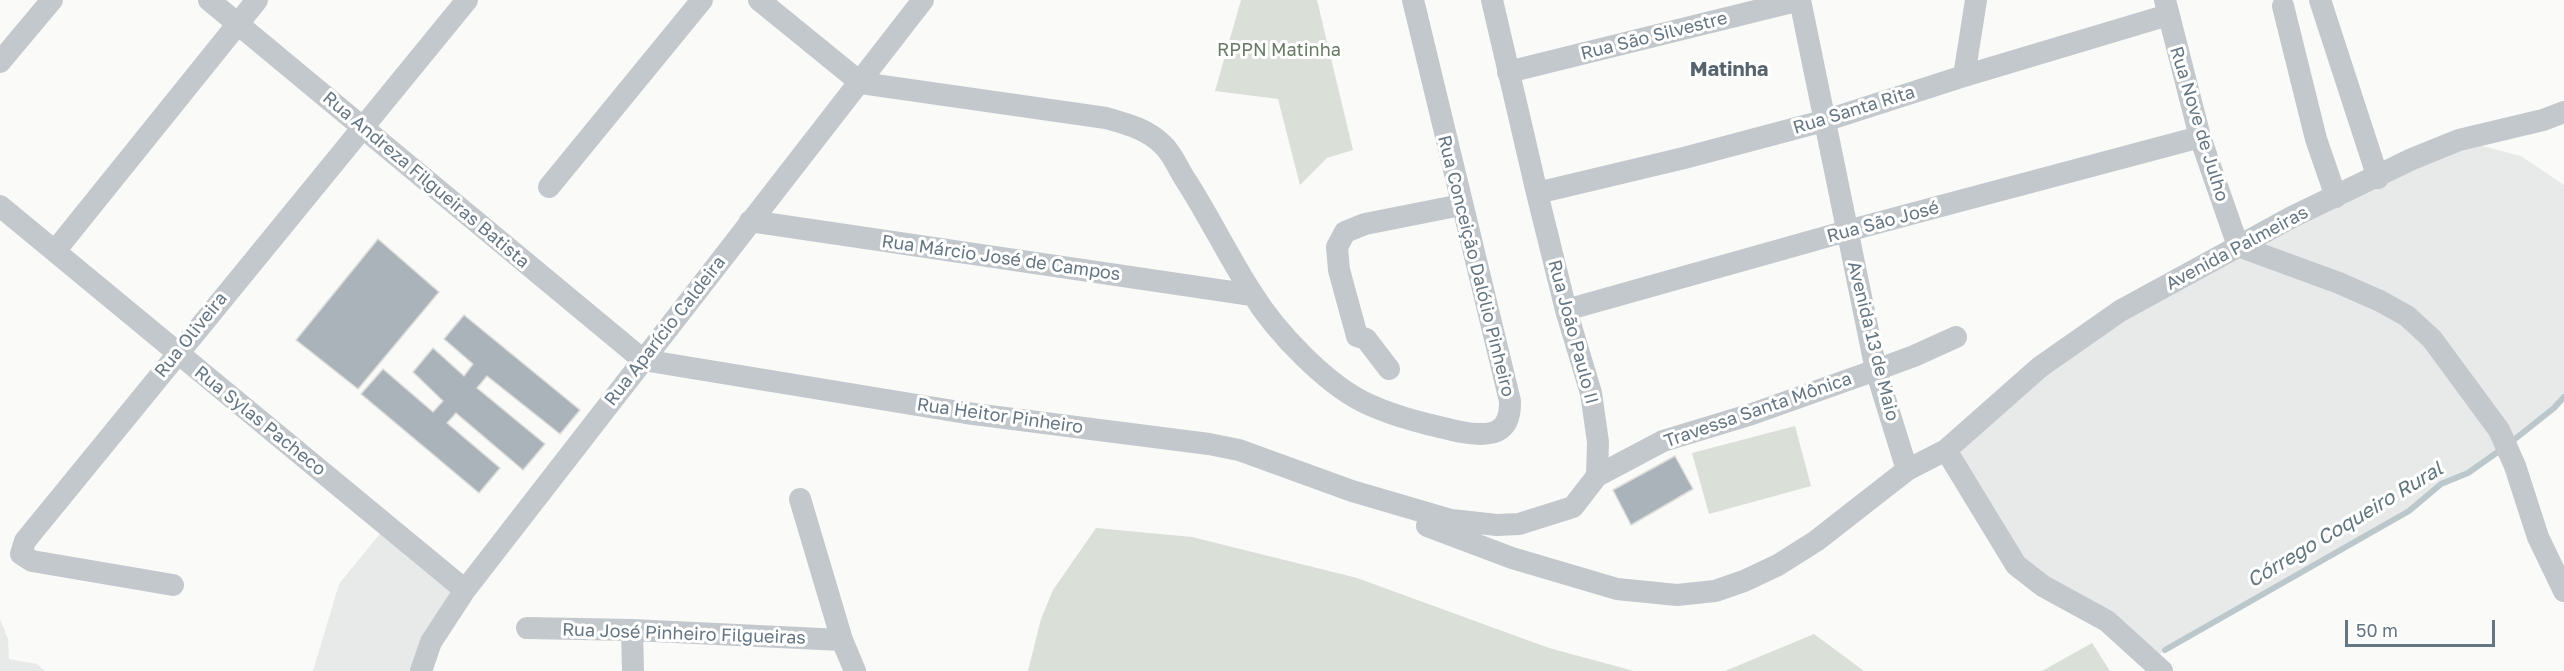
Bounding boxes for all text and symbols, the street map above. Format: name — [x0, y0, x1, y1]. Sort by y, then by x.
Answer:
street label: Rua São Silvestre — [1578, 7, 1730, 65]
park label: RPPN Matinha — [1217, 39, 1341, 61]
street label: Rua Nove de Julho — [2165, 44, 2233, 204]
district label: Matinha — [1690, 58, 1768, 82]
street label: Rua Santa Rita — [1790, 81, 1918, 139]
street label: Rua Andreza Filgueiras Batista — [318, 87, 534, 273]
street label: Rua Conceição Dalólio Pinheiro — [1433, 133, 1519, 399]
street label: Rua São José — [1825, 197, 1941, 247]
street label: Avenida Palmeiras — [2162, 201, 2312, 295]
street label: Rua Márcio José de Campos — [880, 231, 1122, 285]
street label: Rua Aparício Caldeira — [600, 252, 730, 410]
street label: Rua João Paulo II — [1543, 257, 1603, 407]
street label: Avenida 13 de Maio — [1843, 259, 1903, 423]
street label: Rua Oliveira — [150, 288, 232, 382]
street label: Rua Sylas Pacheco — [190, 361, 330, 481]
street label: Travessa Santa Mônica — [1661, 368, 1855, 452]
street label: Rua Heitor Pinheiro — [916, 394, 1084, 438]
water label: Córrego Coqueiro Rural — [2243, 457, 2447, 593]
scale bar — [2348, 608, 2498, 646]
street label: Rua José Pinheiro Filgueiras — [562, 619, 806, 649]
text: 50 m — [2356, 619, 2398, 641]

